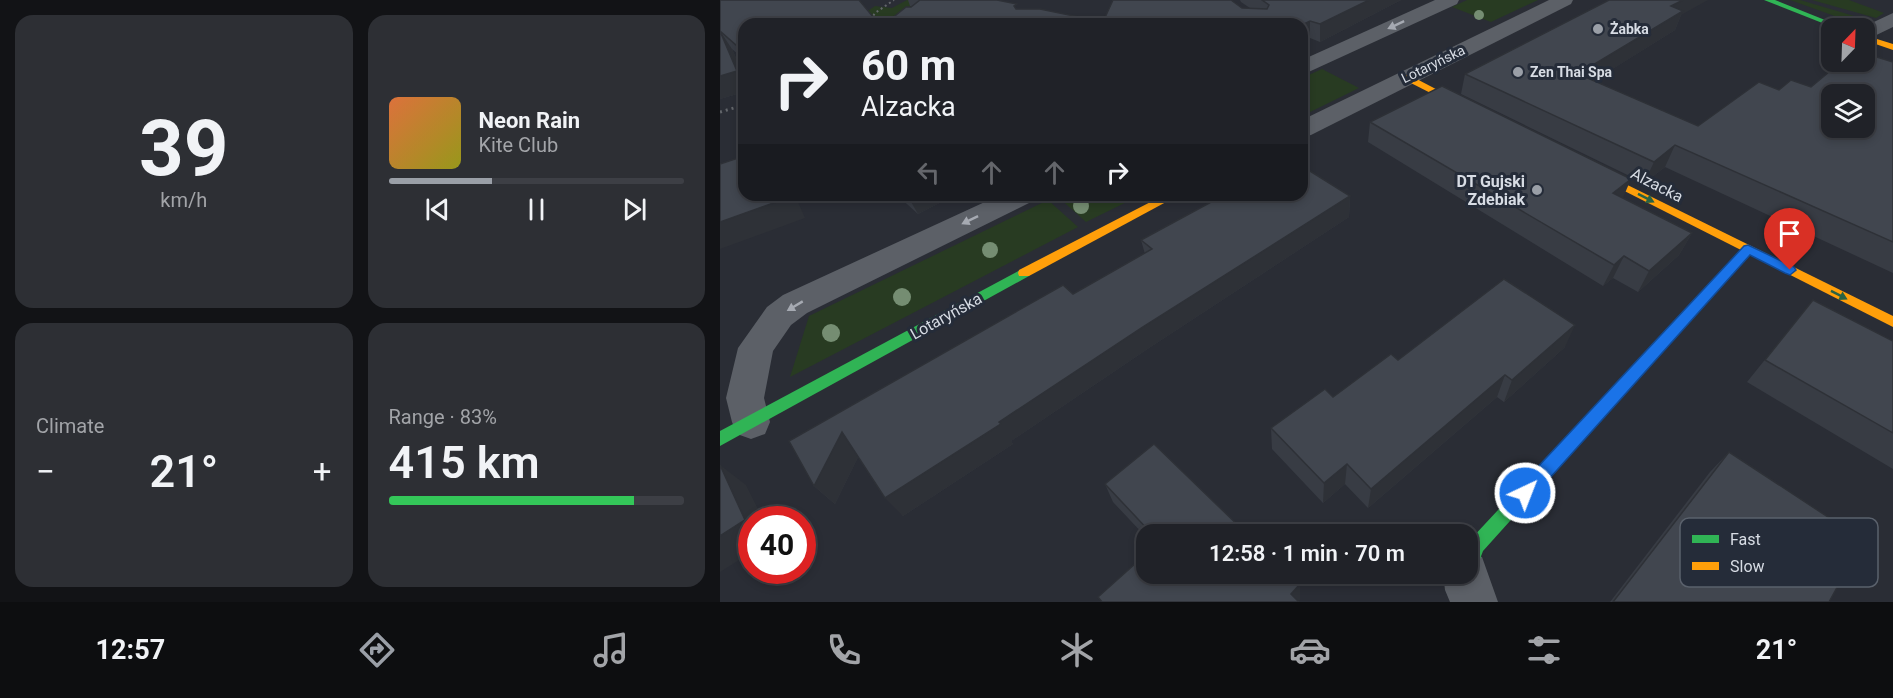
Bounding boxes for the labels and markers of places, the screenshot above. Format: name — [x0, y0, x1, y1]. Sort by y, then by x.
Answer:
place label: Żabka — [1610, 21, 1649, 37]
marker: Żabka — [1591, 22, 1605, 36]
place label: Zen Thai Spa — [1530, 64, 1613, 80]
marker: Zen Thai Spa — [1511, 65, 1525, 79]
place label: DT Gujski Zdebiak — [1457, 172, 1525, 209]
marker: DT Gujski Zdebiak — [1530, 183, 1544, 197]
pin — [1764, 208, 1815, 270]

